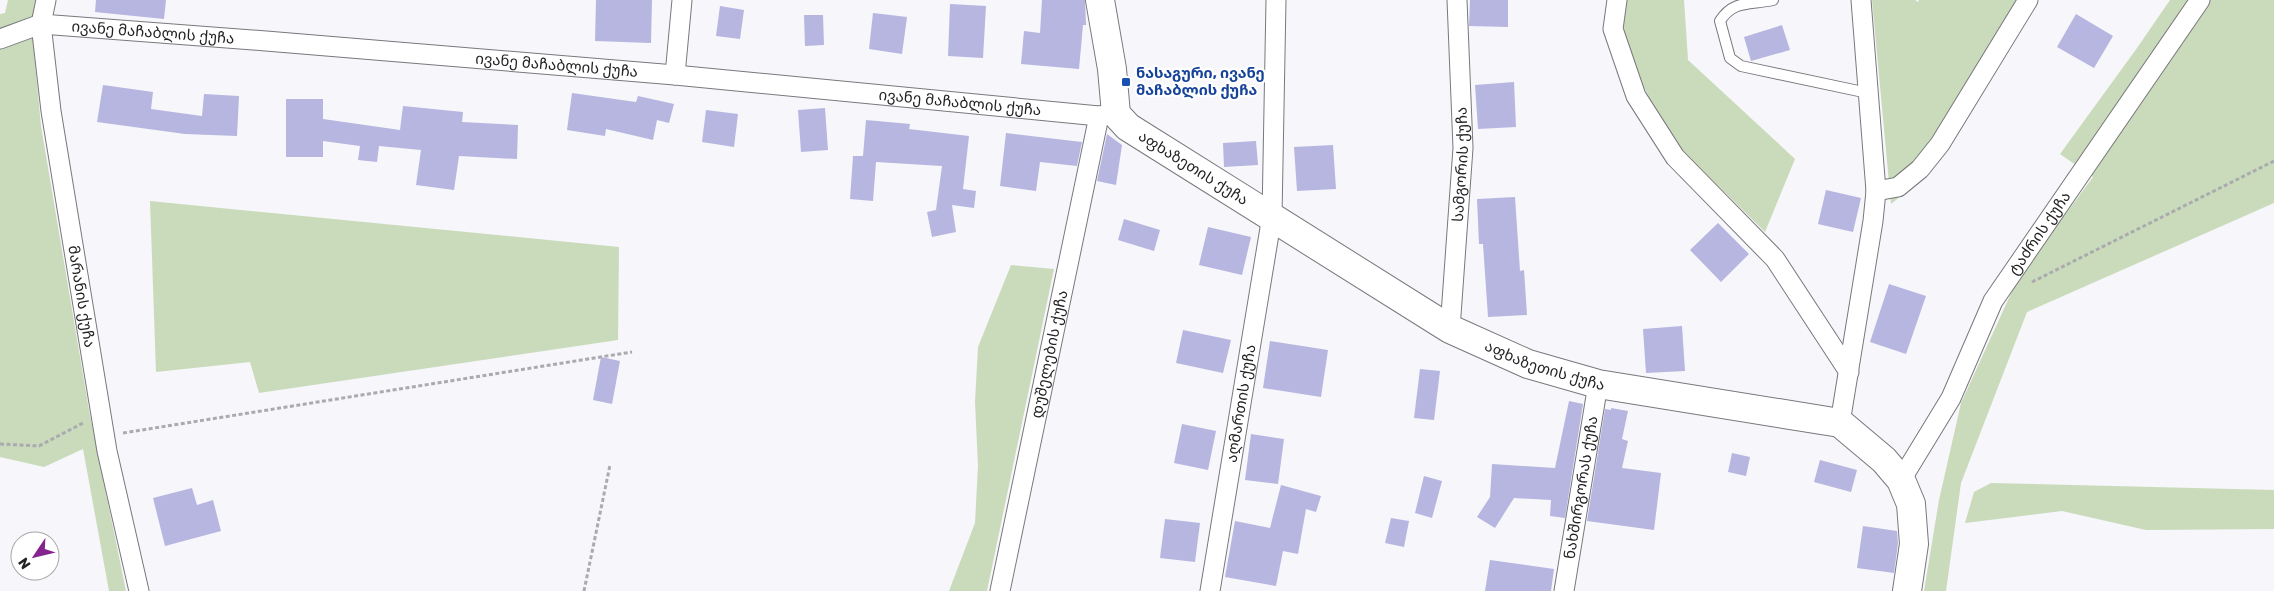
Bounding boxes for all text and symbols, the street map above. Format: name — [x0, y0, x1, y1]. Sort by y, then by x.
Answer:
street label: ივანე მაჩაბლის ქუჩა — [71, 17, 235, 48]
street label: ივანე მაჩაბლის ქუჩა — [475, 49, 639, 81]
place label: ნასაგური, ივანე მაჩაბლის ქუჩა — [1136, 64, 1265, 99]
marker: ნასაგური, ივანე მაჩაბლის ქუჩა — [1120, 76, 1132, 88]
street label: ივანე მაჩაბლის ქუჩა — [878, 86, 1042, 119]
street label: სამგორის ქუჩა — [1449, 106, 1472, 223]
street label: აფხაზეთის ქუჩა — [1135, 127, 1251, 209]
street label: ტაძრის ქუჩა — [2005, 188, 2075, 278]
street label: მარანის ქუჩა — [64, 244, 99, 349]
street label: დუშელების ქუჩა — [1027, 288, 1071, 420]
street label: აფხაზეთის ქუჩა — [1482, 337, 1606, 394]
street label: აღმართის ქუჩა — [1222, 343, 1260, 464]
street label: ნახშირგორას ქუჩა — [1560, 414, 1602, 560]
north arrow — [10, 531, 60, 581]
text: N — [15, 554, 35, 572]

